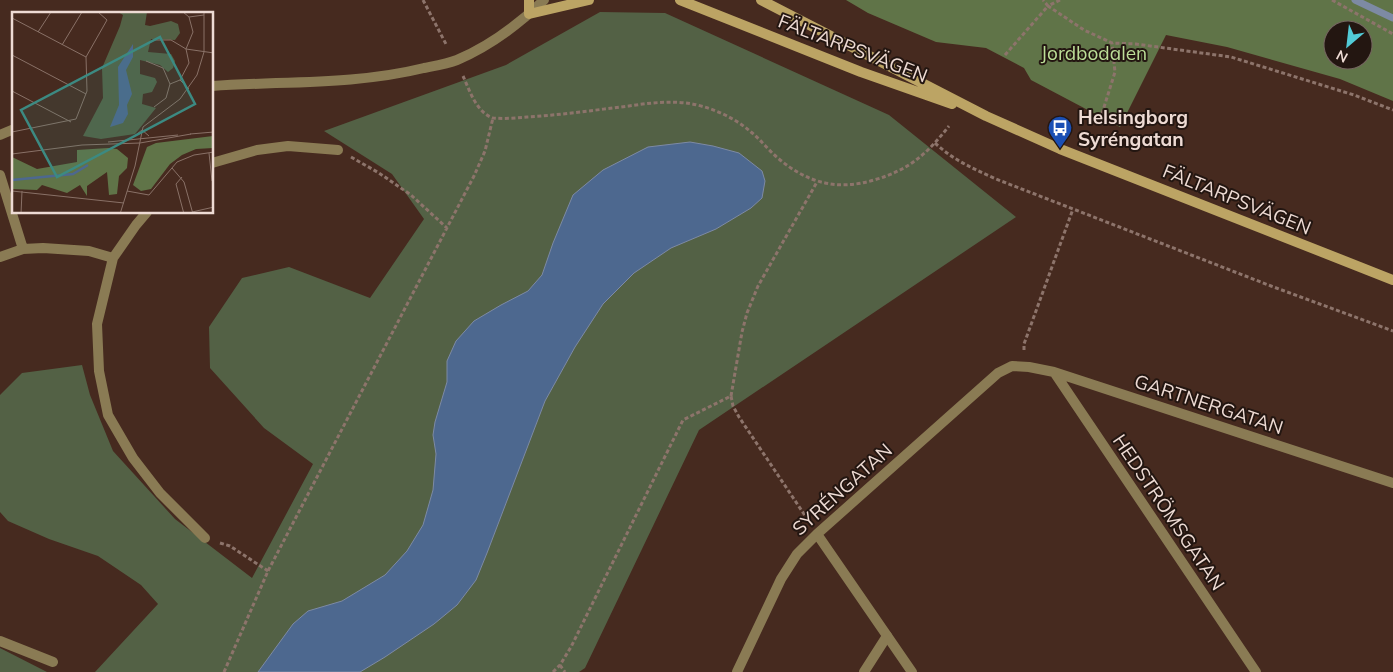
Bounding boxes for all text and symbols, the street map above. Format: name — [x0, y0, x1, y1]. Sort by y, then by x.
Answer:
street label: FÄLTARPSVÄGEN — [775, 9, 931, 87]
inset map — [12, 12, 214, 214]
north arrow — [1323, 20, 1373, 70]
park label: Jordbodalen — [1041, 41, 1147, 65]
text: N — [1333, 46, 1351, 67]
place label: Helsingborg Syréngatan — [1078, 105, 1188, 151]
bus stop icon: Helsingborg Syréngatan — [1047, 115, 1073, 149]
street label: FÄLTARPSVÄGEN — [1159, 158, 1315, 240]
street label: GARTNERGATAN — [1132, 369, 1286, 439]
street label: HEDSTRÖMSGATAN — [1108, 429, 1230, 595]
street label: SYRÉNGATAN — [787, 438, 897, 540]

